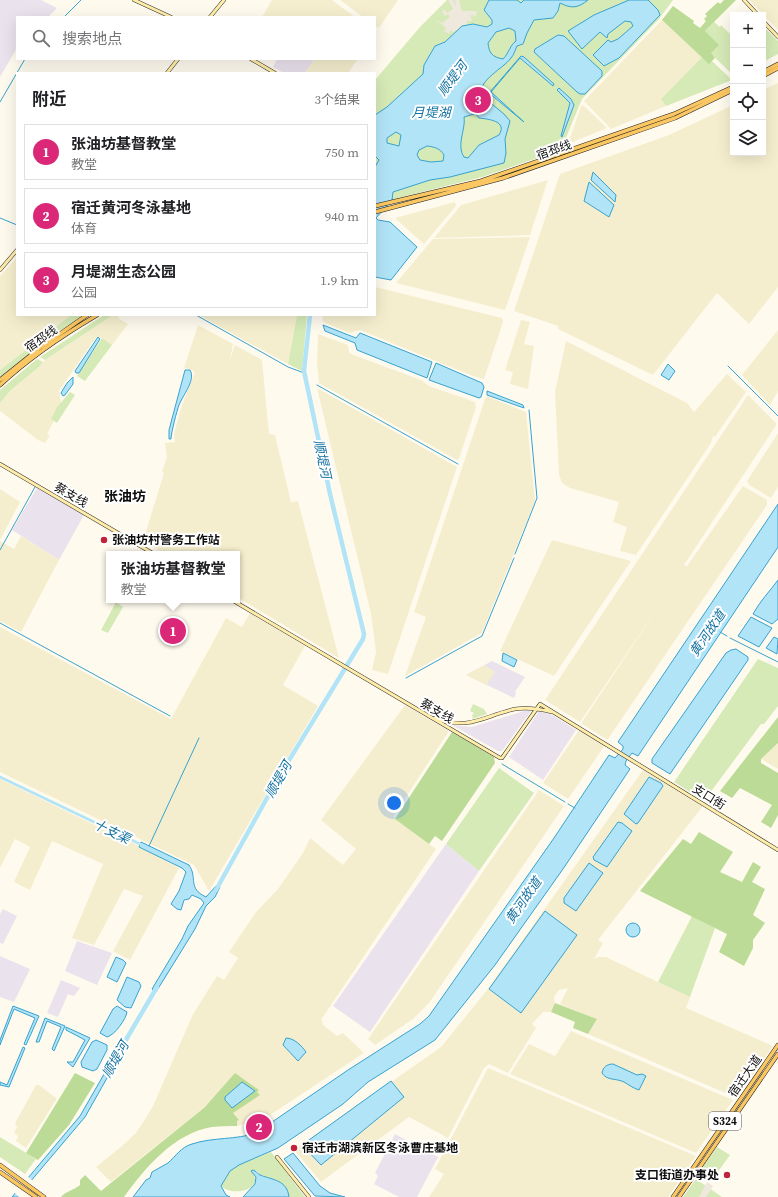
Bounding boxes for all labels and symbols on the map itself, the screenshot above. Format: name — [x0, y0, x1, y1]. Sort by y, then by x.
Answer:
water label: 顺堤河 — [434, 55, 473, 99]
pin: 3 — [465, 85, 491, 115]
water label: 月堤湖 — [411, 104, 452, 121]
street label: 宿邳线 — [534, 137, 574, 163]
street label: 宿邳线 — [22, 322, 60, 356]
water label: 顺堤河 — [310, 438, 336, 483]
street label: 蔡支线 — [51, 479, 91, 511]
district label: 张油坊 — [104, 486, 146, 506]
place label: 张油坊村警务工作站 — [112, 532, 220, 548]
marker: 张油坊村警务工作站 — [99, 535, 109, 545]
water label: 黄河故道 — [686, 605, 730, 660]
pin: 1 — [160, 616, 186, 646]
street label: 蔡支线 — [417, 695, 457, 727]
water label: 顺堤河 — [261, 756, 297, 800]
street label: 支口街 — [689, 781, 729, 813]
your location — [384, 793, 404, 813]
water label: 十支渠 — [91, 815, 135, 849]
water label: 黄河故道 — [502, 872, 546, 926]
water label: 顺堤河 — [98, 1036, 134, 1080]
street label: 宿迁大道 — [725, 1052, 765, 1100]
pin: 2 — [246, 1112, 272, 1142]
road number: S324 — [709, 1112, 741, 1130]
place label: 宿迁市湖滨新区冬泳曹庄基地 — [302, 1140, 458, 1156]
marker: 宿迁市湖滨新区冬泳曹庄基地 — [289, 1143, 299, 1153]
place label: 支口街道办事处 — [635, 1167, 719, 1183]
marker: 支口街道办事处 — [722, 1170, 732, 1180]

